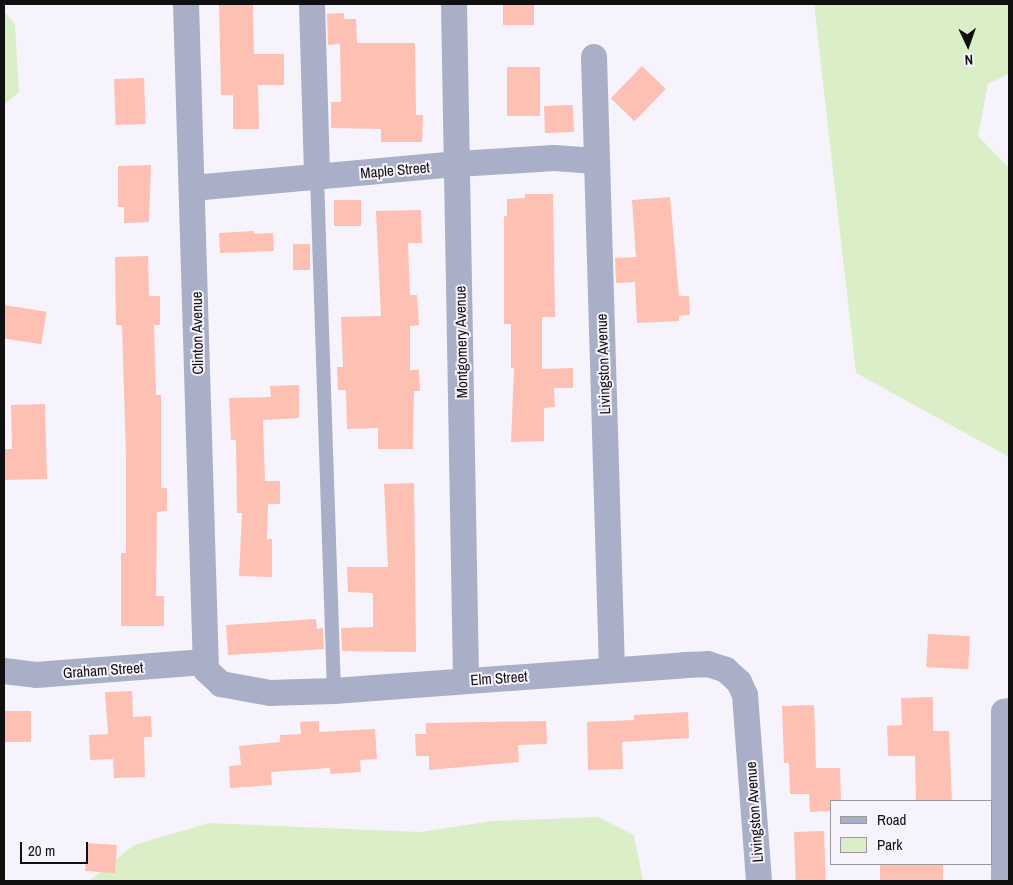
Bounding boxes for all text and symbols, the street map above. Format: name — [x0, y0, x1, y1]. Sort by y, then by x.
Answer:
north arrow — [943, 20, 993, 70]
text: N — [964, 51, 973, 69]
street label: Maple Street — [359, 158, 431, 182]
street label: Montgomery Avenue — [451, 285, 471, 399]
street label: Clinton Avenue — [187, 291, 207, 375]
street label: Livingston Avenue — [592, 313, 614, 415]
street label: Graham Street — [62, 658, 144, 682]
street label: Elm Street — [470, 667, 528, 689]
street label: Livingston Avenue — [741, 761, 767, 863]
legend — [830, 800, 993, 865]
text: Road — [877, 809, 906, 830]
scale bar — [22, 832, 90, 864]
text: Park — [877, 834, 902, 855]
text: 20 m — [28, 840, 55, 861]

